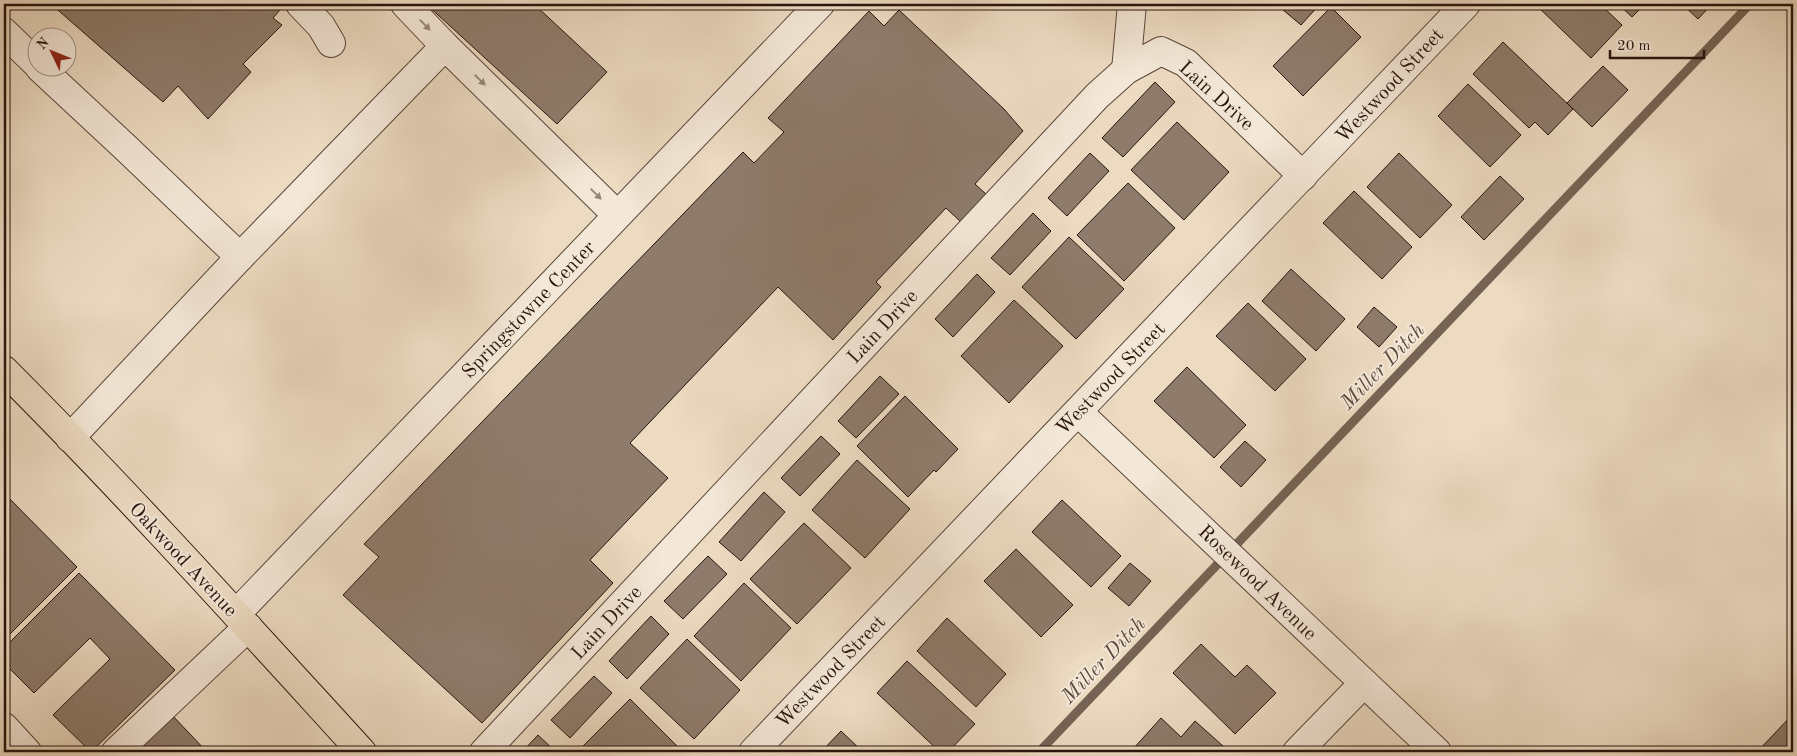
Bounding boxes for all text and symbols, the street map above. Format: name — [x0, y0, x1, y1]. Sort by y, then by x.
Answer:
one-way arrow — [419, 18, 431, 30]
street label: Westwood Street — [1333, 26, 1448, 147]
north arrow — [28, 28, 78, 78]
scale bar — [1610, 28, 1703, 60]
text: N — [34, 35, 52, 53]
text: 20 m — [1617, 39, 1651, 54]
street label: Lain Drive — [1174, 58, 1257, 135]
one-way arrow — [474, 74, 486, 86]
one-way arrow — [589, 188, 601, 200]
street label: Springstowne Center — [459, 238, 600, 383]
street label: Lain Drive — [844, 286, 923, 368]
street label: Westwood Street — [1053, 319, 1170, 439]
water label: Miller Ditch — [1336, 320, 1429, 415]
street label: Oakwood Avenue — [125, 499, 240, 621]
street label: Rosewood Avenue — [1194, 522, 1320, 645]
street label: Lain Drive — [568, 582, 647, 664]
street label: Westwood Street — [773, 612, 890, 732]
water label: Miller Ditch — [1057, 614, 1150, 709]

